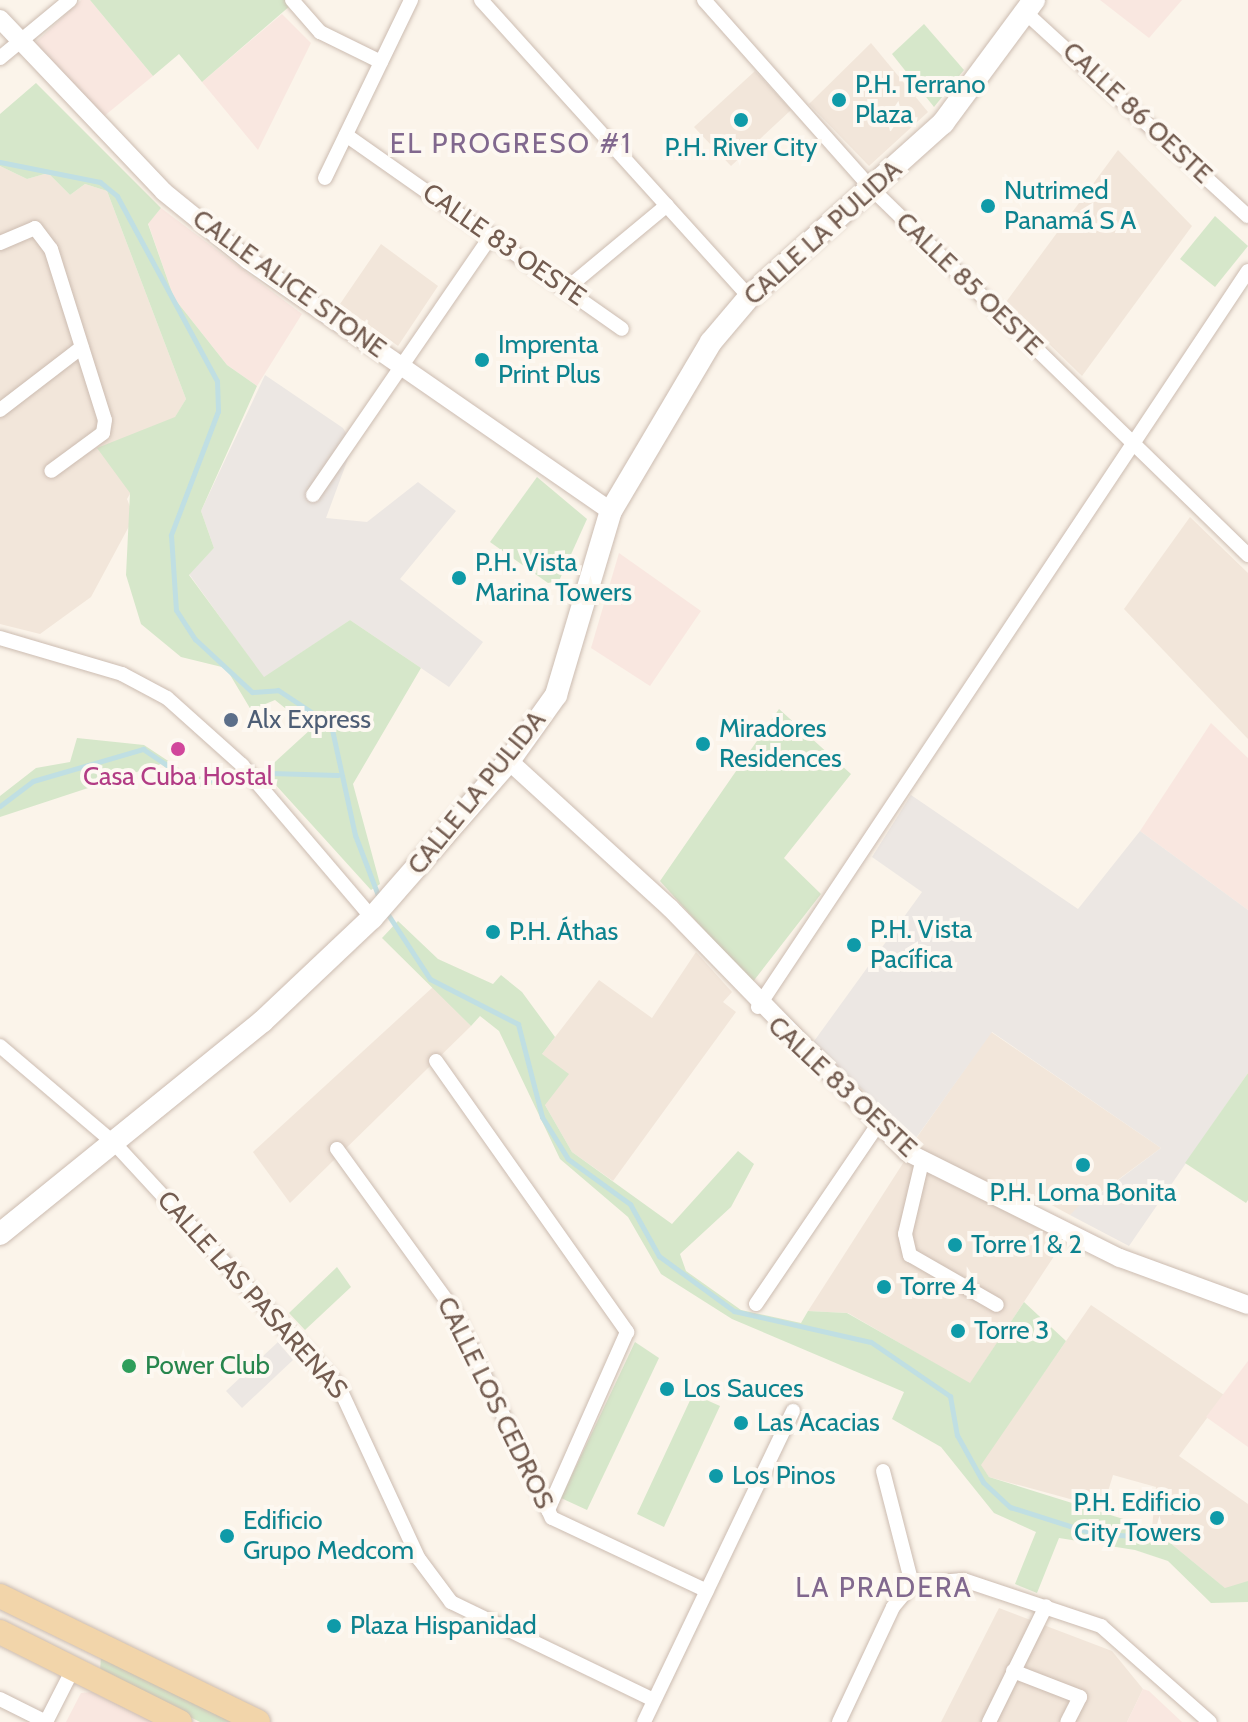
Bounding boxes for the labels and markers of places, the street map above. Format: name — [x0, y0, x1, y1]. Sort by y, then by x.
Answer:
place label: P.H. Terrano Plaza — [855, 69, 985, 130]
marker: P.H. Terrano Plaza — [830, 91, 848, 109]
marker: P.H. River City — [732, 111, 750, 129]
place label: P.H. River City — [665, 132, 817, 164]
place label: Nutrimed Panamá S A — [1004, 175, 1136, 236]
marker: Nutrimed Panamá S A — [979, 197, 997, 215]
place label: Imprenta Print Plus — [498, 329, 601, 390]
marker: Imprenta Print Plus — [473, 351, 491, 369]
place label: P.H. Vista Marina Towers — [475, 547, 632, 608]
marker: P.H. Vista Marina Towers — [450, 569, 468, 587]
place label: Alx Express — [247, 704, 371, 736]
marker: Alx Express — [222, 711, 240, 729]
place label: Miradores Residences — [719, 713, 842, 774]
marker: Miradores Residences — [694, 735, 712, 753]
marker: Casa Cuba Hostal — [169, 740, 187, 758]
place label: Casa Cuba Hostal — [83, 761, 273, 793]
place label: P.H. Vista Pacífica — [870, 914, 972, 976]
place label: P.H. Áthas — [509, 916, 618, 948]
marker: P.H. Áthas — [484, 923, 502, 941]
marker: P.H. Vista Pacífica — [845, 936, 863, 954]
marker: P.H. Loma Bonita — [1074, 1156, 1092, 1174]
place label: P.H. Loma Bonita — [989, 1177, 1177, 1209]
place label: Torre 1 & 2 — [971, 1229, 1082, 1261]
marker: Torre 1 & 2 — [946, 1236, 964, 1254]
place label: Torre 4 — [900, 1271, 976, 1303]
marker: Torre 4 — [875, 1278, 893, 1296]
place label: Torre 3 — [974, 1315, 1049, 1347]
marker: Torre 3 — [949, 1322, 967, 1340]
place label: Power Club — [145, 1350, 270, 1382]
marker: Power Club — [120, 1357, 138, 1375]
place label: Los Sauces — [683, 1373, 804, 1405]
marker: Los Sauces — [658, 1380, 676, 1398]
place label: Las Acacias — [757, 1407, 880, 1439]
marker: Las Acacias — [732, 1414, 750, 1432]
place label: Los Pinos — [732, 1460, 836, 1492]
marker: Los Pinos — [707, 1467, 725, 1485]
place label: P.H. Edificio City Towers — [1074, 1487, 1201, 1548]
place label: Edificio Grupo Medcom — [243, 1505, 414, 1566]
marker: P.H. Edificio City Towers — [1208, 1509, 1226, 1527]
marker: Edificio Grupo Medcom — [218, 1527, 236, 1545]
place label: Plaza Hispanidad — [350, 1610, 537, 1642]
marker: Plaza Hispanidad — [325, 1617, 343, 1635]

